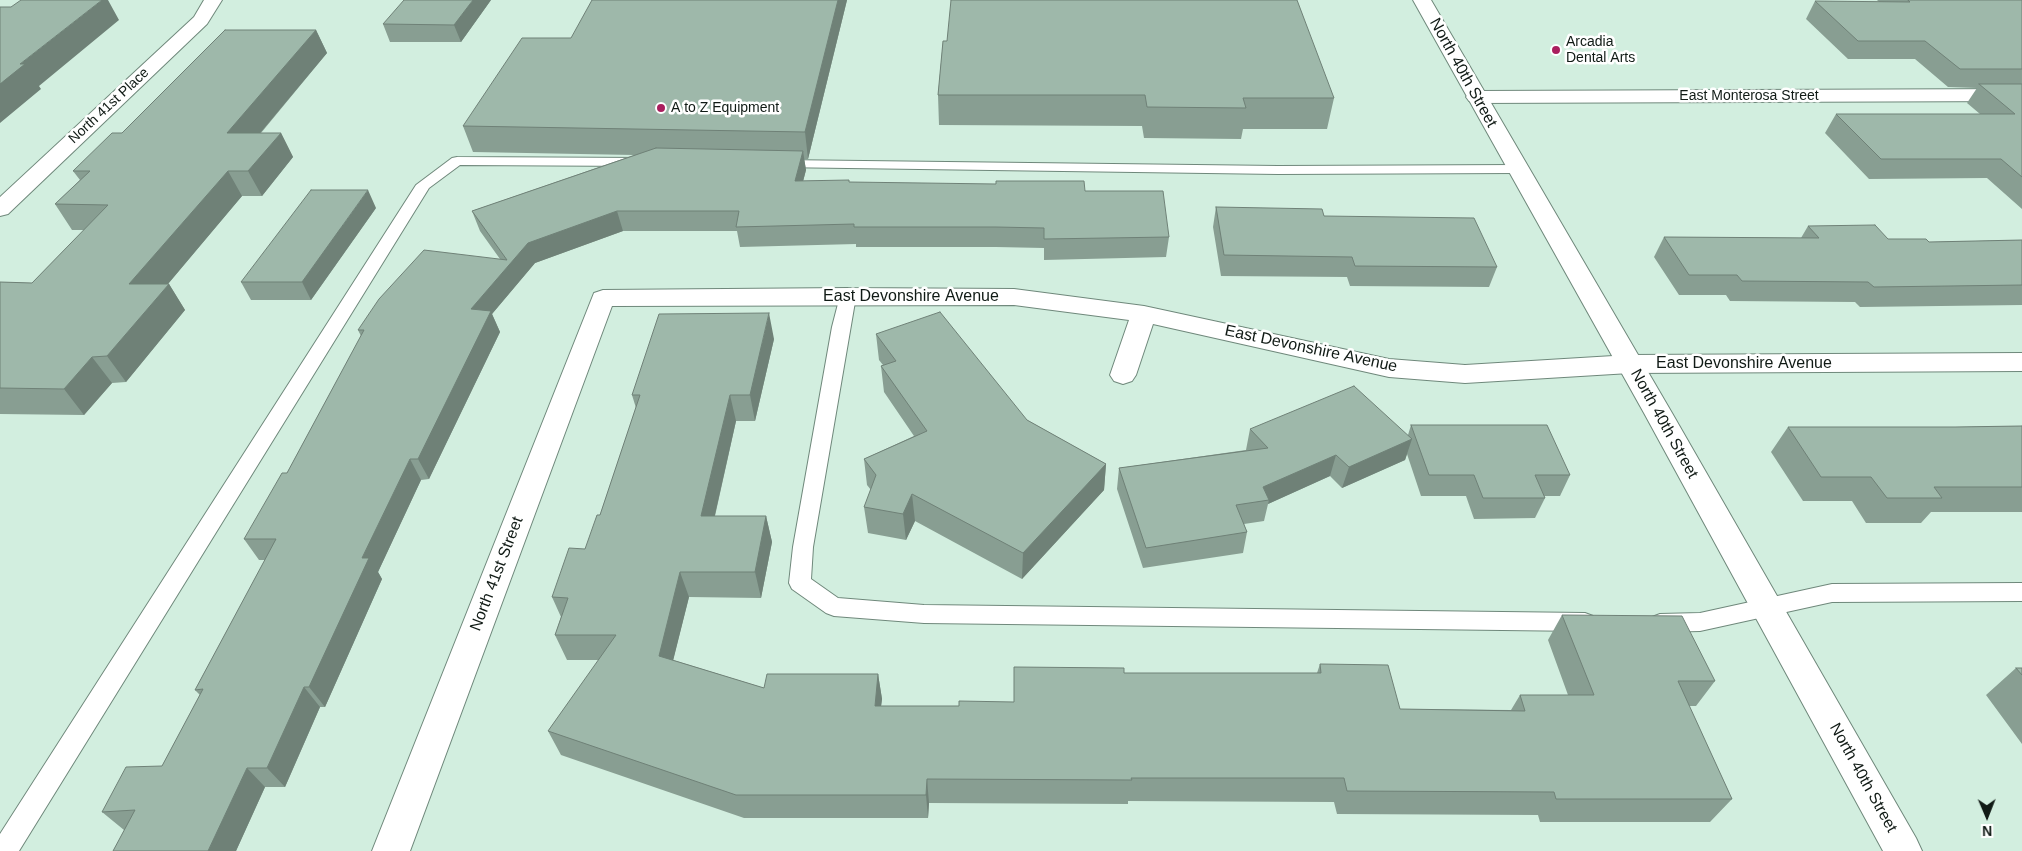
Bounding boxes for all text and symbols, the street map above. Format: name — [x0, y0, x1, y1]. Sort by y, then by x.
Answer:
street label: North 40th Street — [1425, 15, 1501, 131]
place label: Arcadia Dental Arts — [1566, 34, 1635, 66]
marker: Arcadia Dental Arts — [1550, 44, 1562, 56]
street label: North 41st Place — [65, 65, 153, 147]
street label: East Monterosa Street — [1679, 88, 1819, 104]
place label: A to Z Equipment — [671, 100, 779, 116]
marker: A to Z Equipment — [655, 102, 667, 114]
street label: East Devonshire Avenue — [823, 287, 999, 307]
street label: East Devonshire Avenue — [1223, 321, 1399, 377]
street label: East Devonshire Avenue — [1656, 354, 1832, 374]
street label: North 40th Street — [1626, 366, 1702, 482]
street label: North 41st Street — [466, 514, 528, 634]
street label: North 40th Street — [1825, 720, 1901, 836]
north arrow — [1962, 791, 2012, 841]
text: N — [1982, 823, 1992, 839]

